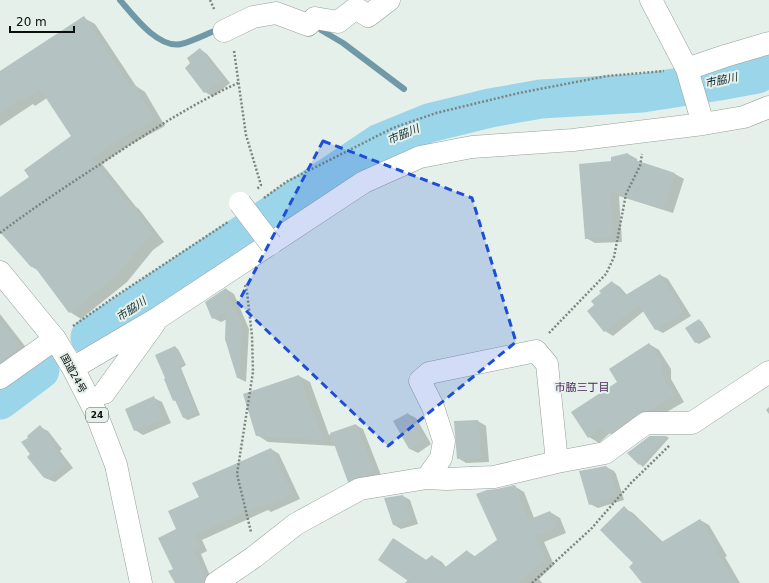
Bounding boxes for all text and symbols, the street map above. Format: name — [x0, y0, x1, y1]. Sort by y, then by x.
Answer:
scale bar — [10, 8, 74, 34]
text: 20 m — [16, 15, 47, 29]
water label: 市脇川 — [704, 70, 740, 90]
water label: 市脇川 — [385, 122, 422, 147]
water label: 市脇川 — [114, 294, 149, 324]
street label: 国道24号 — [58, 352, 89, 395]
district label: 市脇三丁目 — [555, 381, 610, 394]
road number: 24 — [86, 408, 108, 422]

